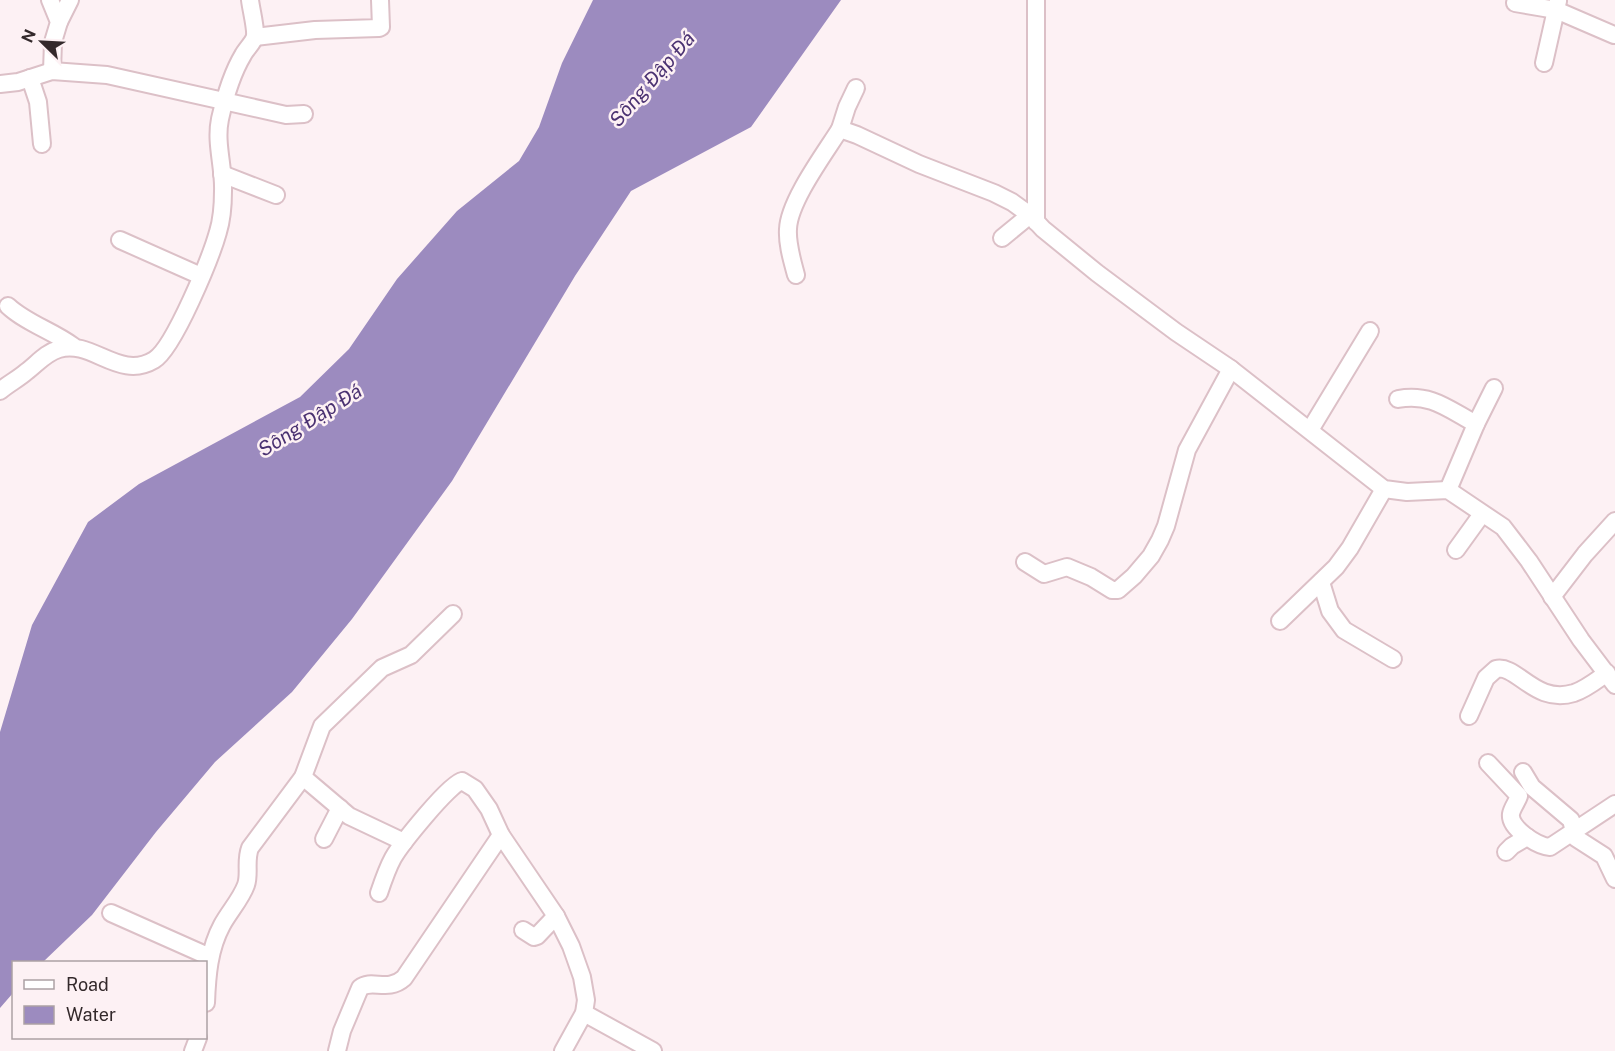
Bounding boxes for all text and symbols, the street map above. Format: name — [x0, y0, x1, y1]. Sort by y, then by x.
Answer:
north arrow — [12, 12, 72, 72]
water label: Sông Đập Đá — [604, 26, 700, 132]
text: N — [18, 27, 40, 46]
water label: Sông Đập Đá — [253, 378, 367, 462]
legend — [12, 961, 207, 1039]
text: Road — [66, 974, 109, 995]
text: Water — [66, 1004, 116, 1025]

